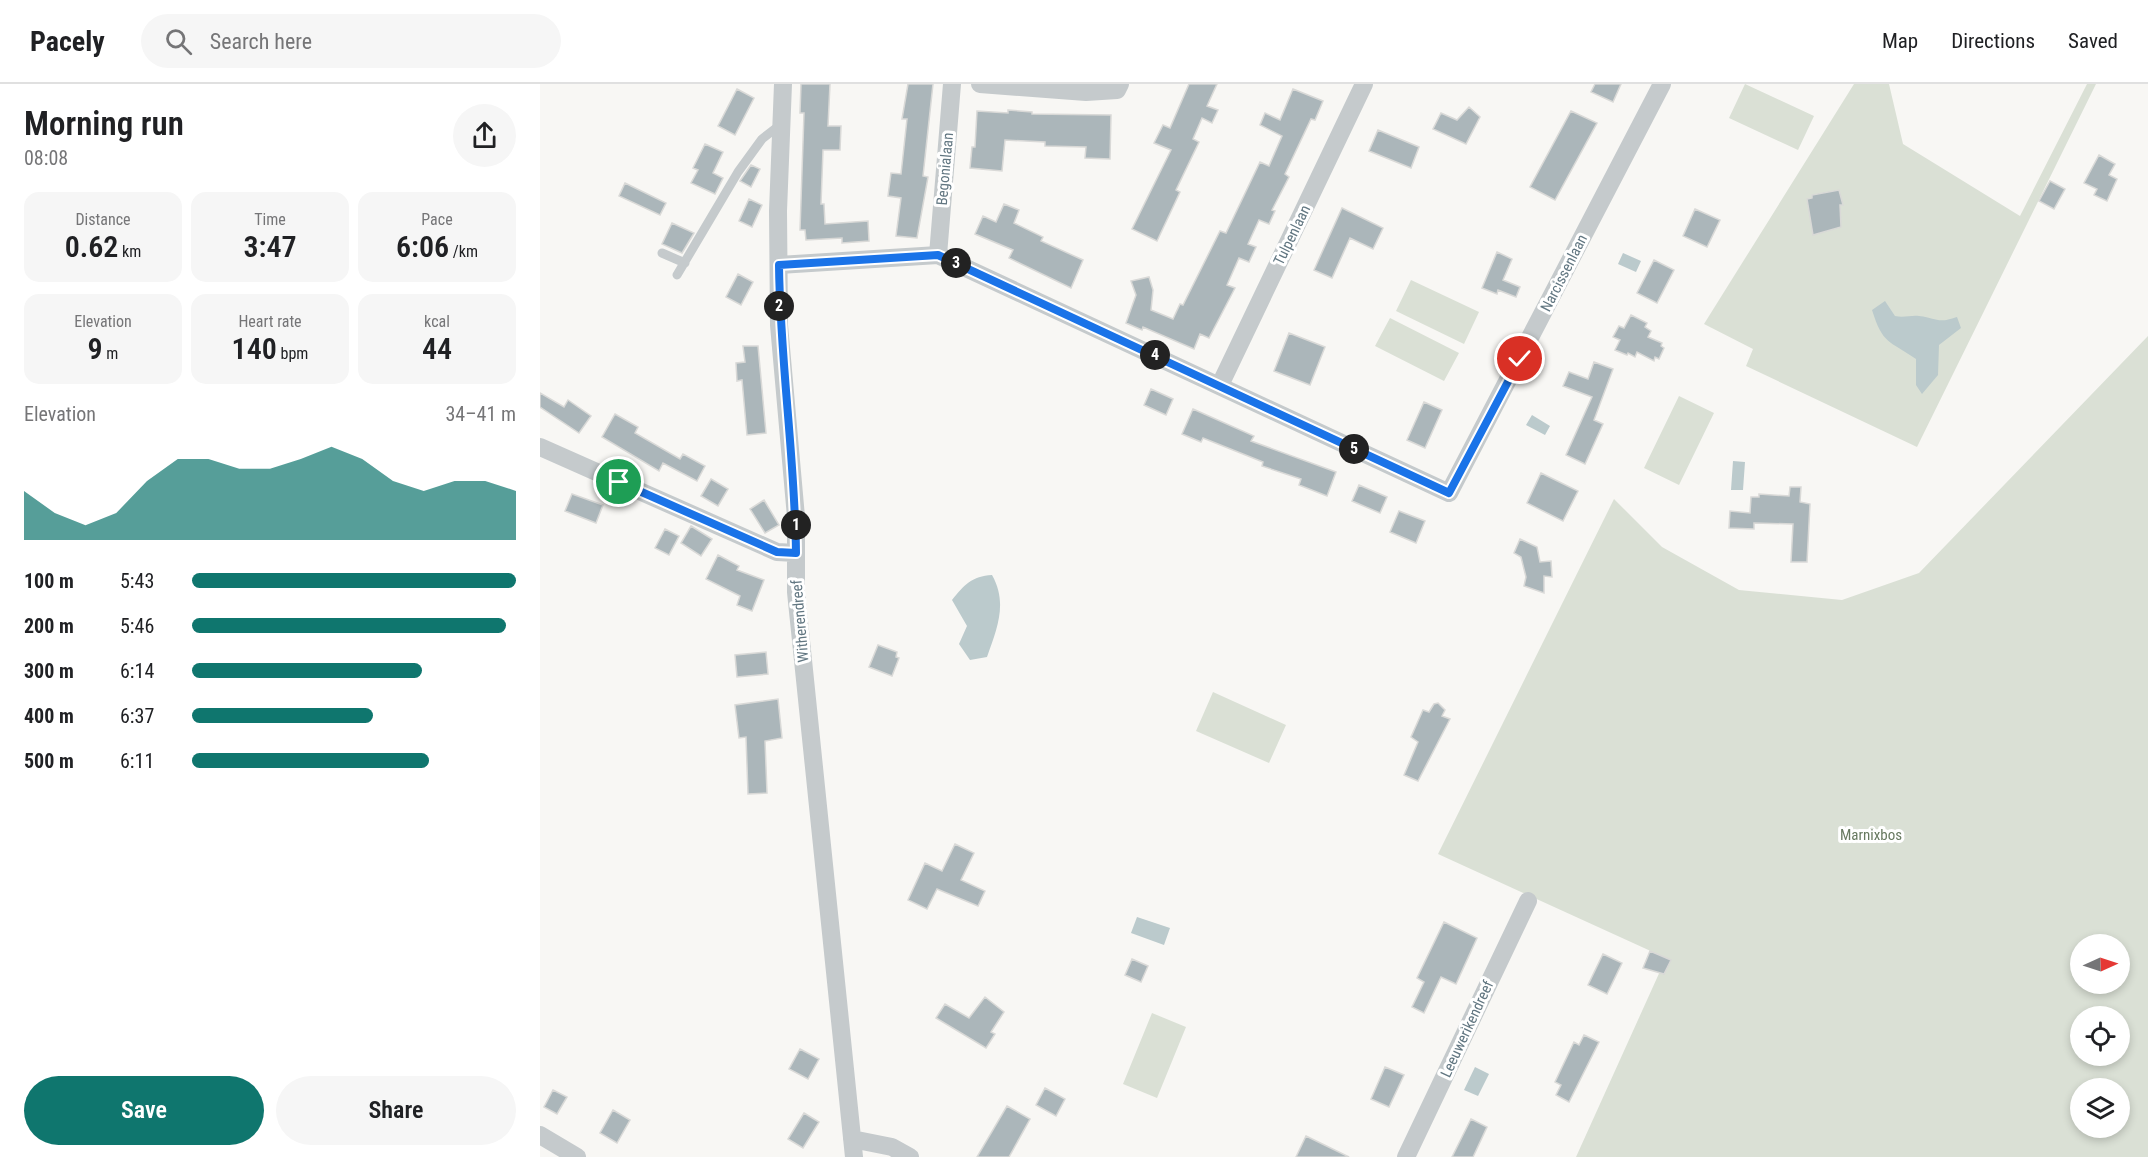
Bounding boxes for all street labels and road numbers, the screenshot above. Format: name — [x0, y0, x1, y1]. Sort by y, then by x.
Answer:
street label: Begonialaan — [933, 132, 957, 206]
street label: Tulpenlaan — [1270, 202, 1314, 268]
street label: Narcissenlaan — [1537, 231, 1591, 315]
street label: Witherendreef — [787, 579, 813, 663]
street label: Leeuwerikendreef — [1437, 977, 1497, 1080]

